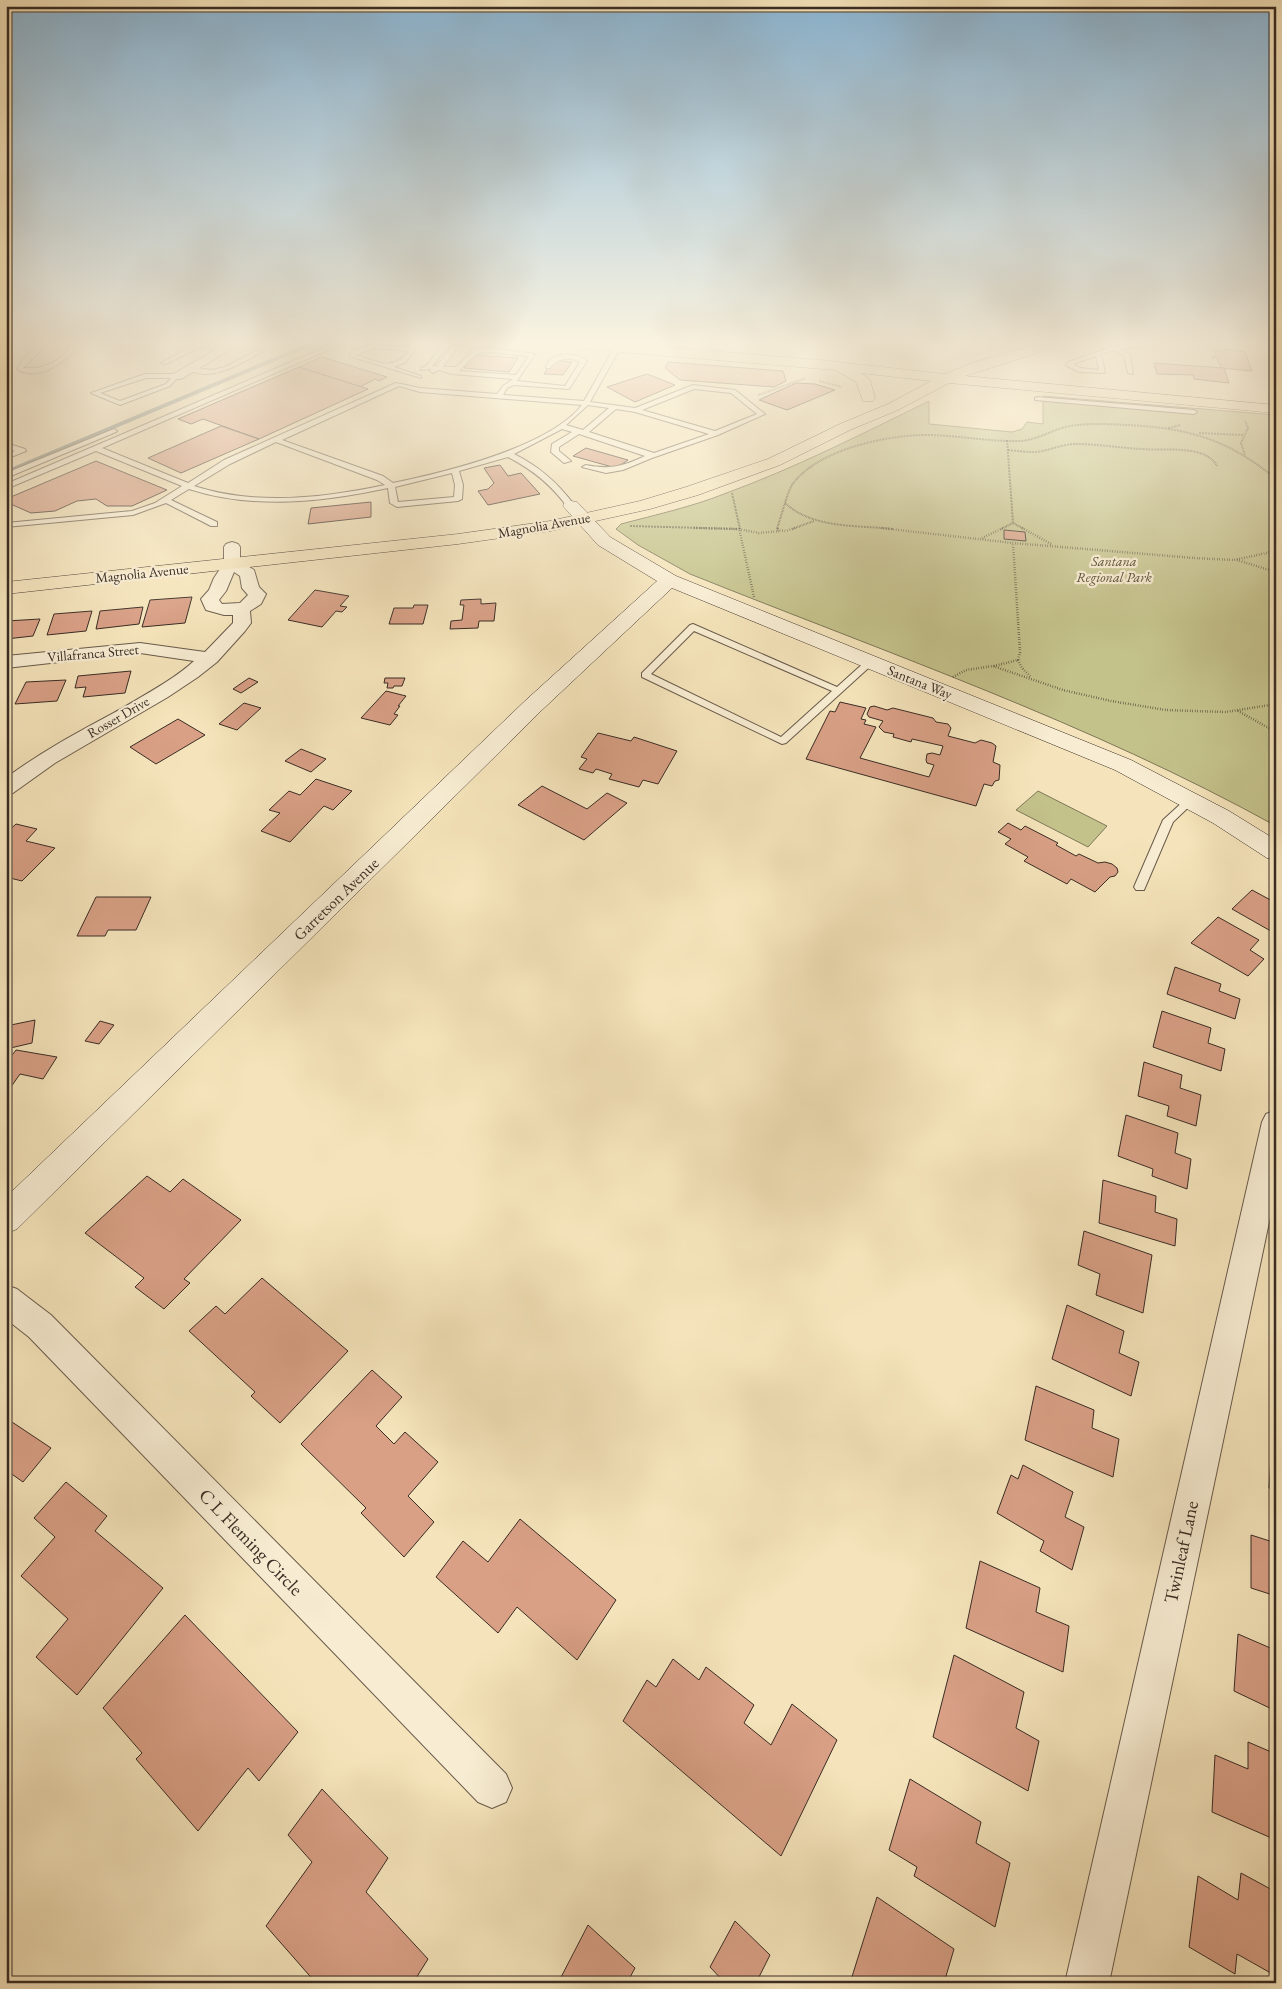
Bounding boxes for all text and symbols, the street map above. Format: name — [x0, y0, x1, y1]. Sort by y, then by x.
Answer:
street label: Magnolia Avenue — [496, 508, 592, 542]
park label: Santana Regional Park — [1076, 552, 1152, 586]
street label: Magnolia Avenue — [95, 559, 190, 587]
street label: Villafranca Street — [47, 640, 140, 666]
street label: Santana Way — [885, 661, 956, 703]
street label: Rosser Drive — [84, 692, 153, 742]
street label: Garretson Avenue — [289, 853, 383, 945]
street label: C L Fleming Circle — [194, 1483, 308, 1601]
street label: Twinleaf Lane — [1158, 1499, 1204, 1605]

